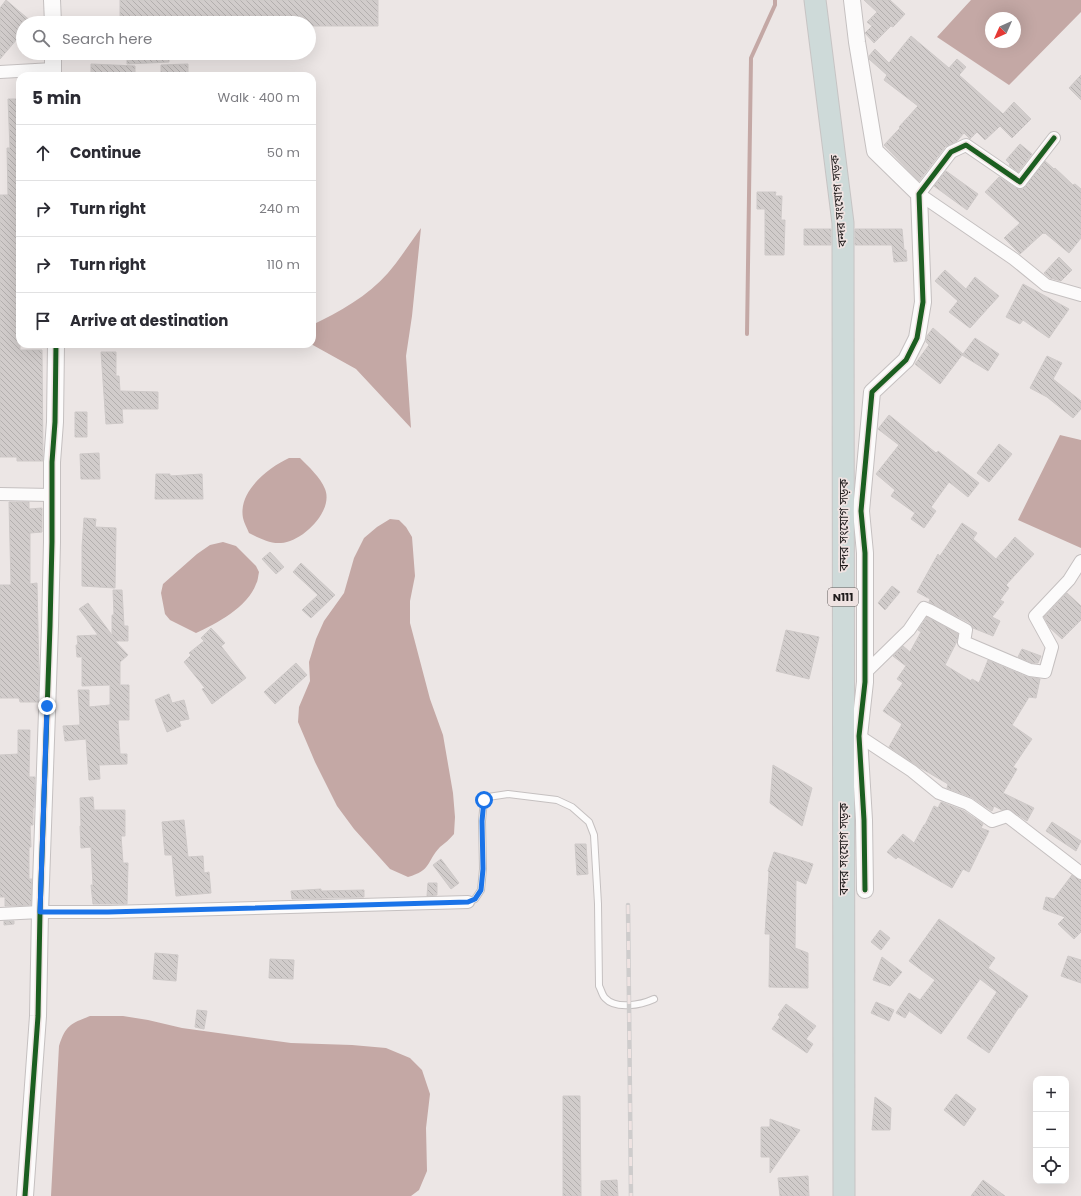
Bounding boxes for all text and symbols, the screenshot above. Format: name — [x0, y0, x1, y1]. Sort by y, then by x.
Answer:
north arrow — [985, 12, 1021, 48]
search box — [16, 16, 316, 60]
icon: search — [30, 27, 52, 49]
text: Search here — [62, 28, 152, 49]
text: 5 min — [32, 86, 81, 110]
text: Walk · 400 m — [218, 88, 300, 107]
icon: ahead — [32, 142, 54, 164]
text: Continue — [70, 142, 141, 163]
text: 50 m — [267, 143, 300, 162]
street label: বন্দর সংযোগ সড়ক — [825, 154, 851, 249]
icon: right — [32, 198, 54, 220]
text: Turn right — [70, 198, 146, 219]
text: 240 m — [259, 199, 300, 218]
icon: right — [32, 254, 54, 276]
text: Turn right — [70, 254, 146, 275]
text: 110 m — [267, 255, 300, 274]
icon: arrive — [32, 310, 54, 332]
text: Arrive at destination — [70, 310, 228, 331]
street label: বন্দর সংযোগ সড়ক — [835, 479, 852, 572]
road number: N111 — [828, 588, 858, 606]
route end — [38, 697, 56, 715]
route start — [475, 791, 493, 809]
street label: বন্দর সংযোগ সড়ক — [835, 803, 852, 896]
map controls — [1033, 1076, 1069, 1184]
button: + — [1033, 1076, 1069, 1112]
button: − — [1033, 1112, 1069, 1148]
button: locate — [1033, 1148, 1069, 1184]

